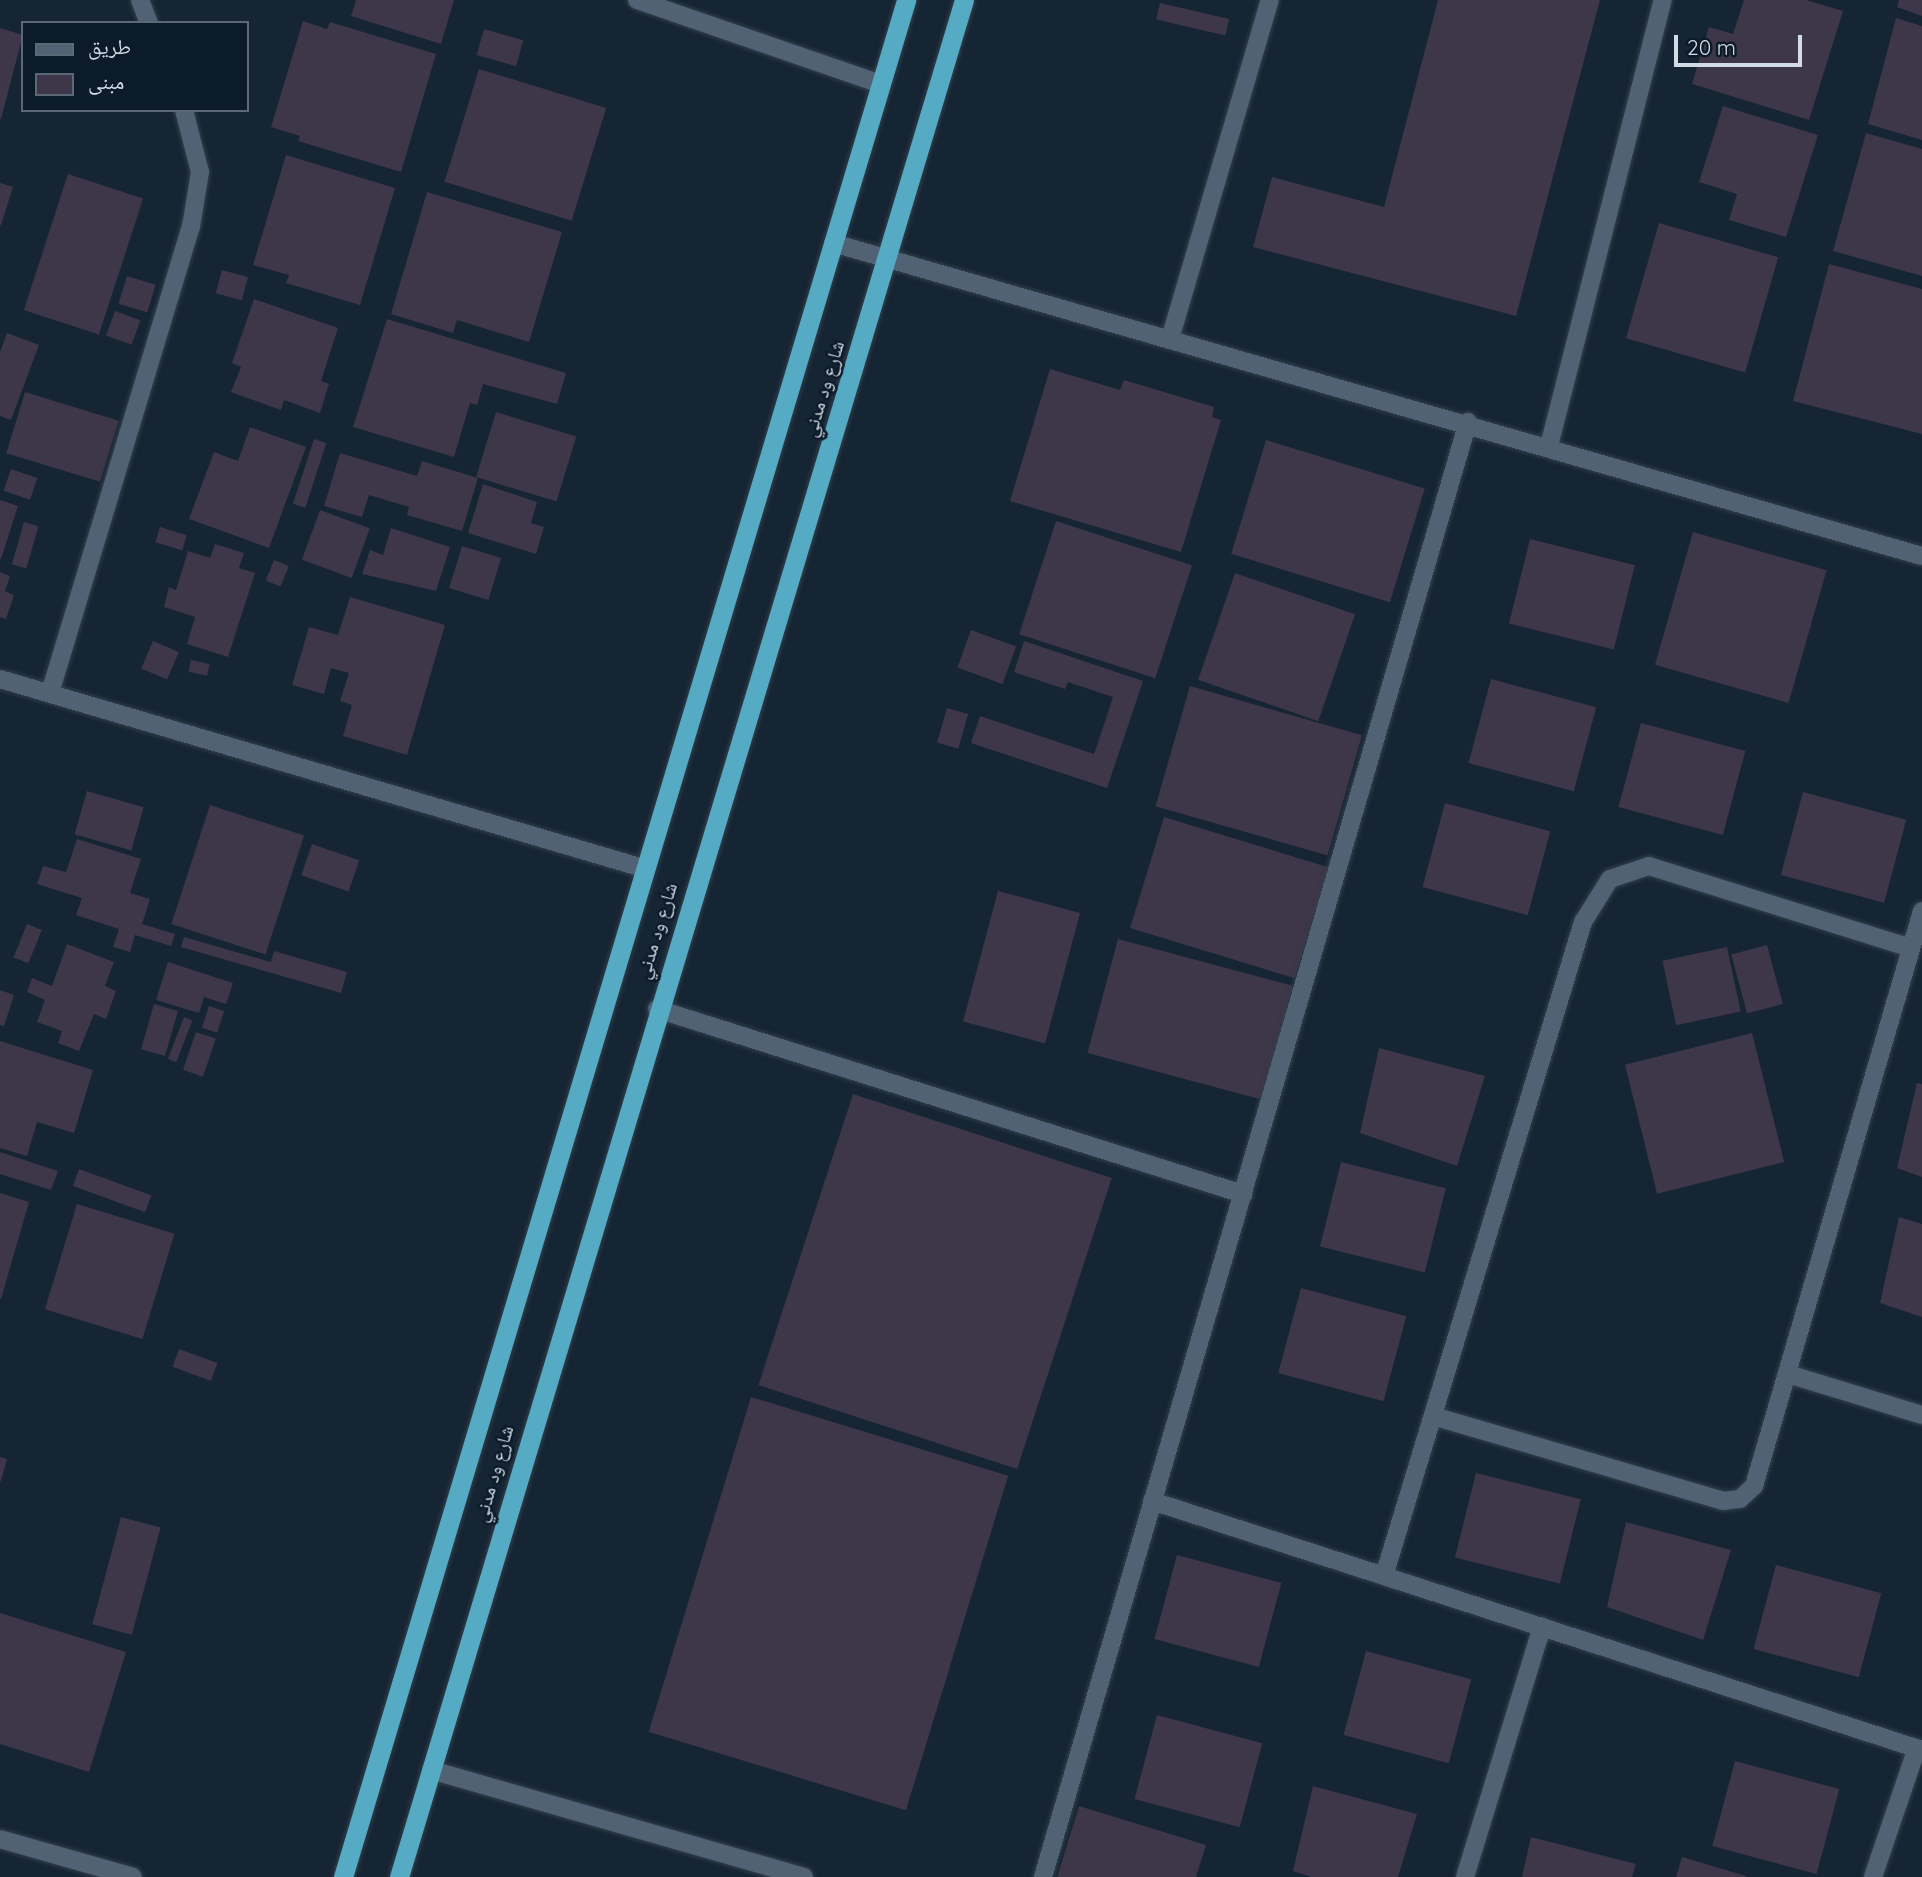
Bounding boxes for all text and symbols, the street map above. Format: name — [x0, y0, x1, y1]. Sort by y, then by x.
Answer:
legend — [21, 21, 248, 112]
scale bar — [1677, 21, 1805, 65]
text: طريق — [88, 33, 131, 59]
text: 20 m — [1687, 34, 1736, 60]
text: مبنى — [88, 68, 124, 94]
street label: شارع ود مدني — [799, 338, 849, 440]
street label: شارع ود مدني — [632, 880, 682, 982]
street label: شارع ود مدني — [469, 1423, 519, 1525]

